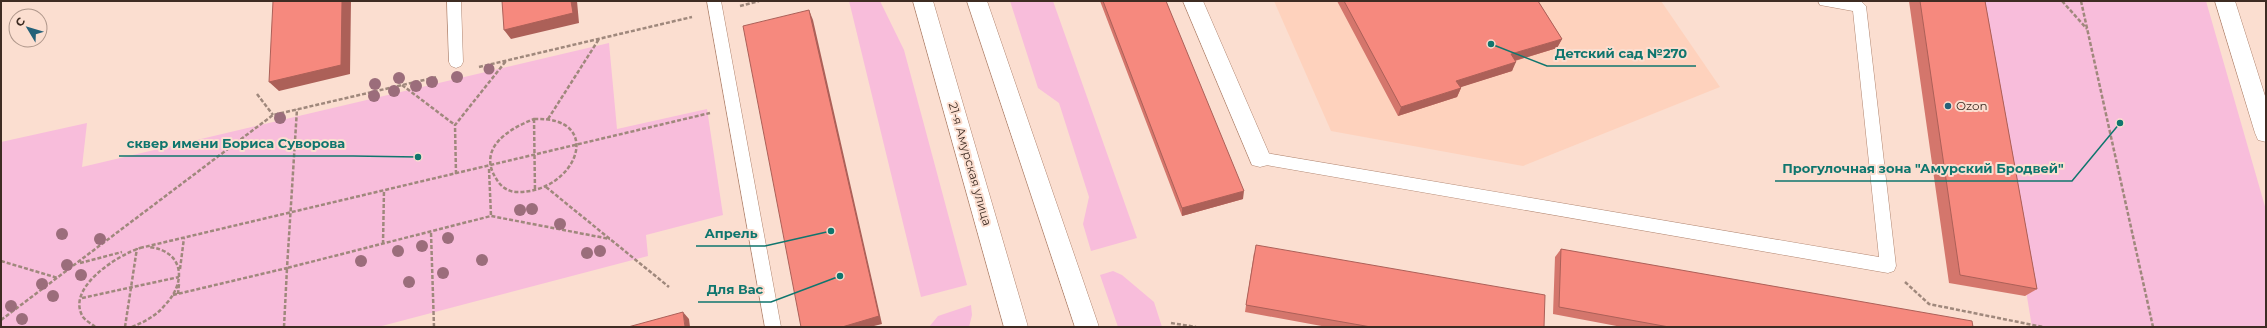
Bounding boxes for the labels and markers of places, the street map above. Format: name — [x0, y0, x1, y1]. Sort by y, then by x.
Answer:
callout: Детский сад №270 — [1547, 41, 1696, 66]
place label: Ozon — [1956, 98, 1988, 113]
marker: Ozon — [1943, 101, 1953, 111]
callout: сквер имени Бориса Суворова — [119, 131, 353, 156]
callout: Прогулочная зона "Амурский Бродвей" — [1775, 156, 2072, 181]
callout: Апрель — [696, 221, 765, 246]
callout: Для Вас — [698, 277, 771, 302]

